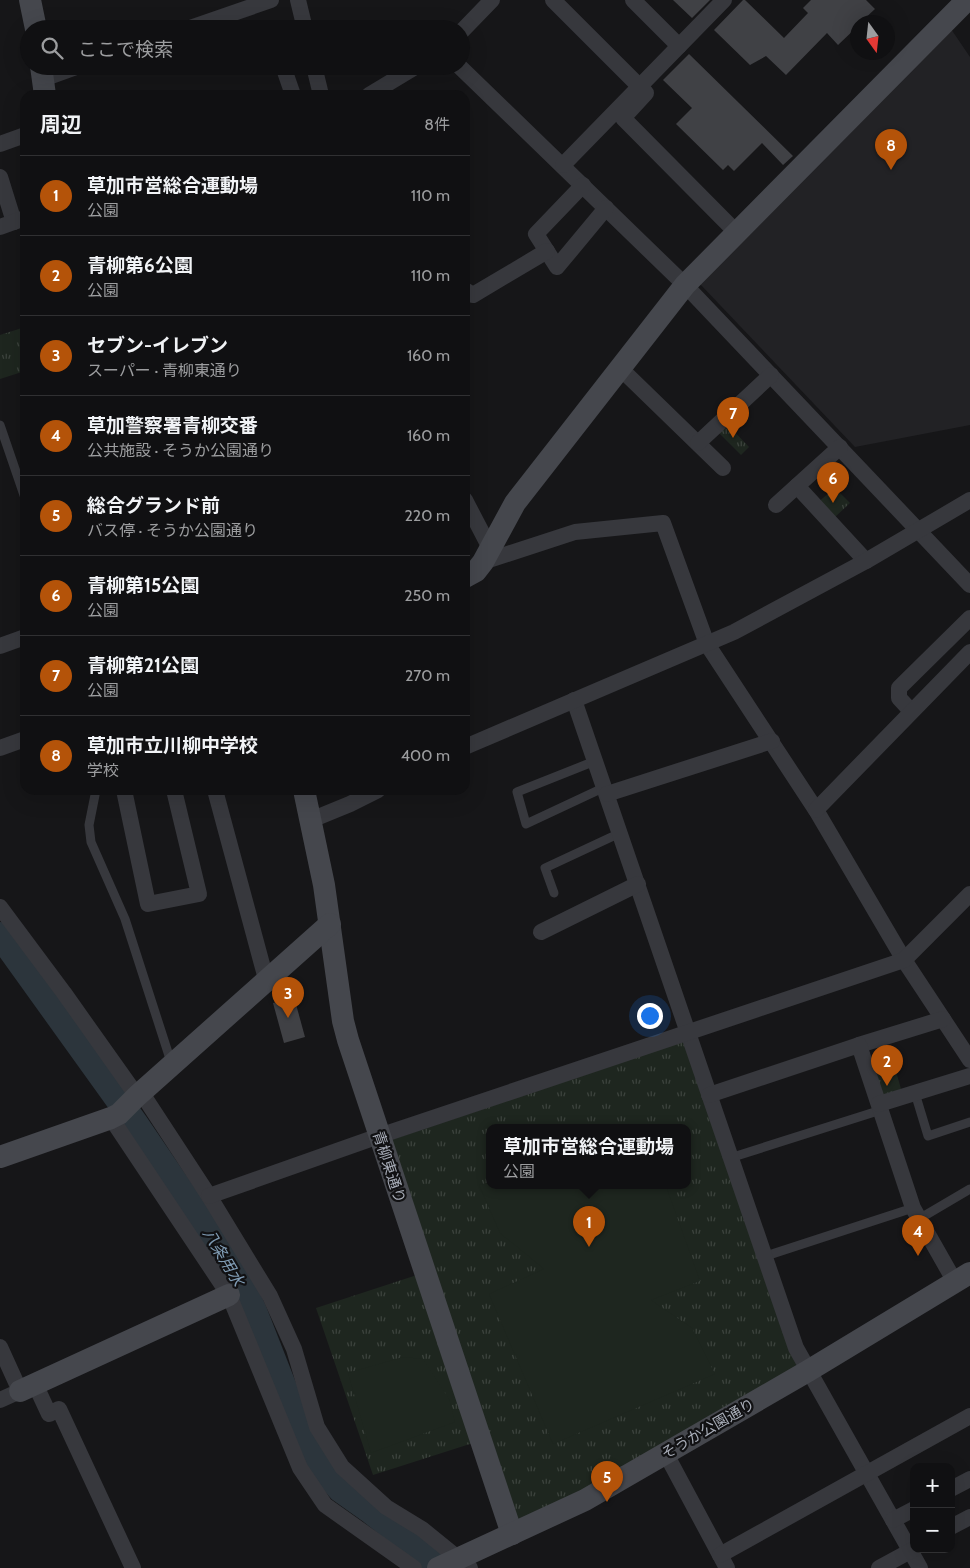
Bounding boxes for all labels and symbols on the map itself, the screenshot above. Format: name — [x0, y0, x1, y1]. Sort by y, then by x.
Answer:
north arrow — [850, 15, 895, 60]
pin: 8 — [875, 129, 907, 170]
pin: 7 — [717, 397, 749, 438]
pin: 6 — [817, 462, 849, 503]
pin: 3 — [272, 977, 304, 1018]
your location — [637, 1003, 663, 1029]
pin: 2 — [871, 1045, 903, 1086]
street label: 青柳東通り — [369, 1129, 409, 1205]
pin: 1 — [573, 1206, 605, 1247]
pin: 4 — [902, 1215, 934, 1256]
water label: 八条用水 — [199, 1225, 249, 1291]
street label: そうか公園通り — [658, 1395, 758, 1463]
pin: 5 — [591, 1461, 623, 1502]

